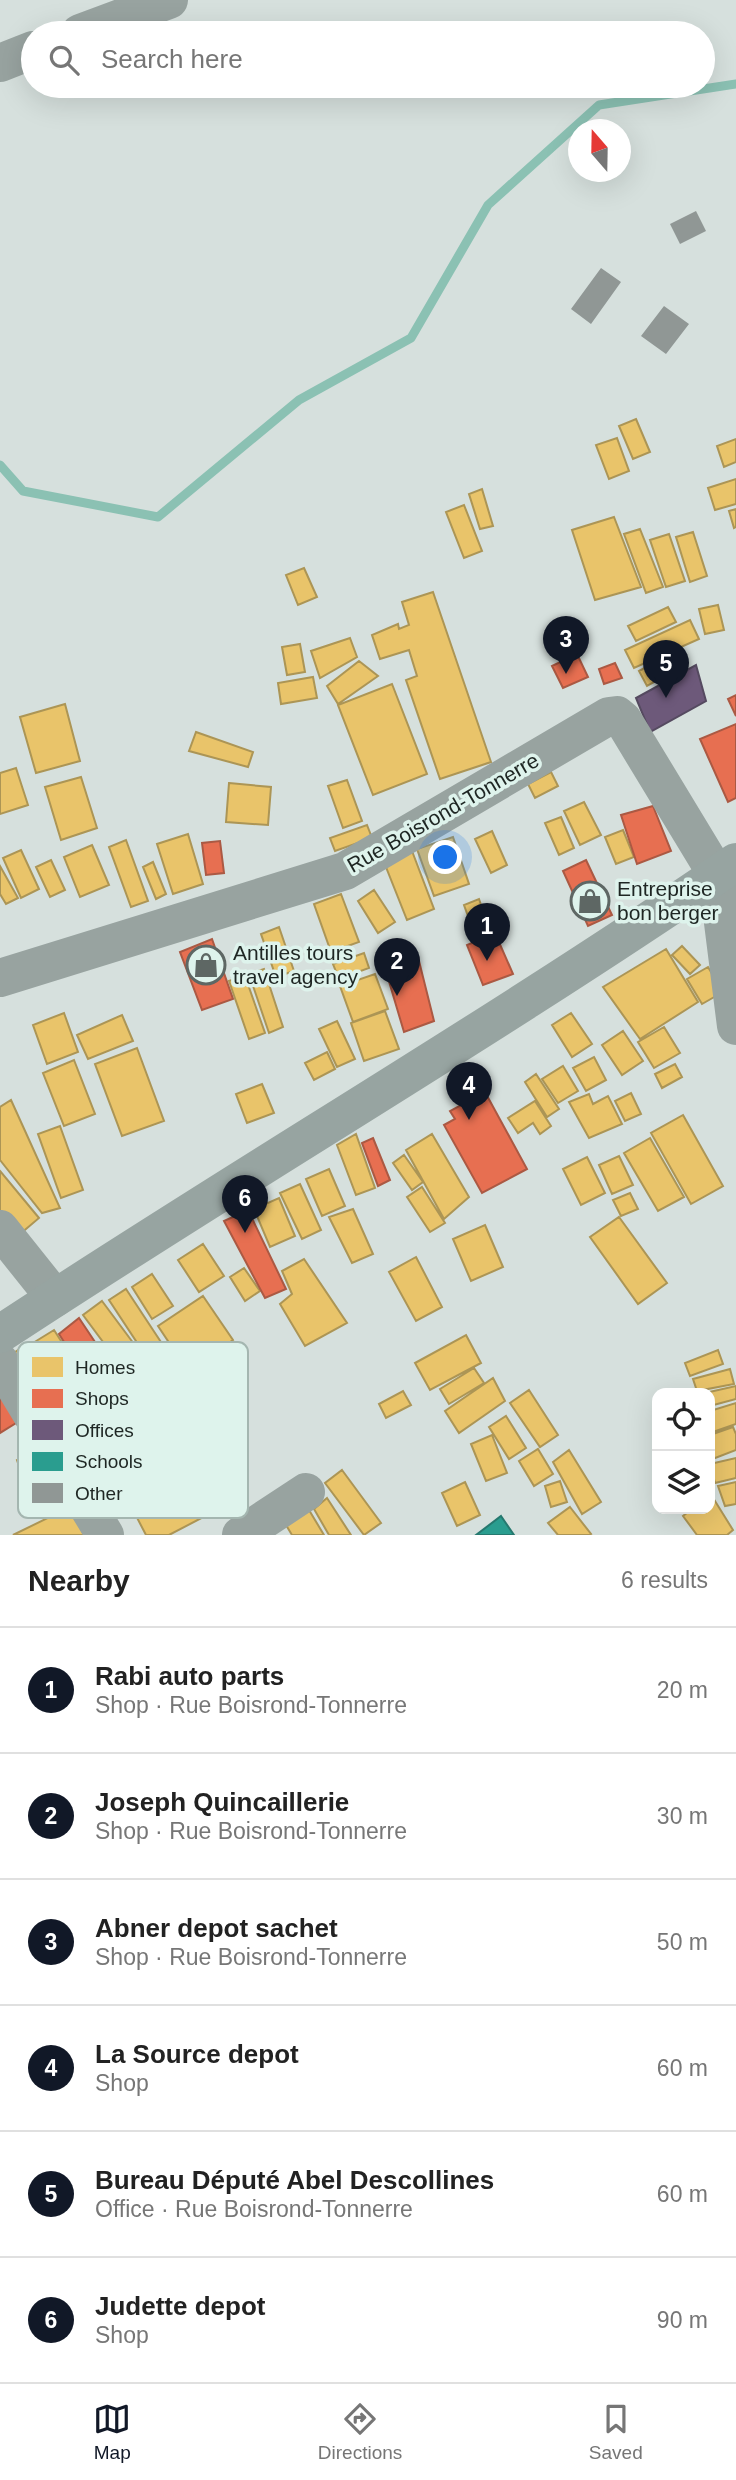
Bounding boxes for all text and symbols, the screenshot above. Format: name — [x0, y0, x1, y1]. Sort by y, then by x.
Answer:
search box — [21, 21, 715, 98]
icon: search — [45, 41, 83, 79]
text: Search here — [101, 44, 243, 74]
north arrow — [568, 119, 631, 182]
pin: 3 — [543, 616, 589, 674]
pin: 5 — [643, 640, 689, 698]
street label: Rue Boisrond-Tonnerre — [343, 748, 543, 877]
your location — [428, 840, 462, 874]
place label: Entreprise bon berger — [617, 877, 719, 924]
shop icon: Entreprise bon berger — [569, 880, 611, 922]
pin: 1 — [464, 903, 510, 961]
pin: 2 — [374, 938, 420, 996]
place label: Antilles tours travel agency — [233, 941, 358, 988]
shop icon: Antilles tours travel agency — [185, 944, 227, 986]
pin: 4 — [446, 1062, 492, 1120]
pin: 6 — [222, 1175, 268, 1233]
legend — [18, 1342, 248, 1518]
text: Homes — [75, 1357, 135, 1378]
text: Shops — [75, 1388, 129, 1409]
map controls — [652, 1388, 715, 1514]
button: locate — [652, 1388, 715, 1451]
text: Offices — [75, 1420, 134, 1441]
text: Schools — [75, 1451, 143, 1472]
button: layers — [652, 1451, 715, 1514]
text: Other — [75, 1483, 123, 1504]
text: Nearby — [28, 1564, 130, 1597]
text: 6 results — [621, 1567, 708, 1593]
text: Rabi auto parts — [95, 1661, 284, 1691]
text: 1 — [45, 1677, 57, 1703]
text: 20 m — [657, 1677, 708, 1703]
text: Shop · Rue Boisrond-Tonnerre — [95, 1692, 407, 1718]
text: Joseph Quincaillerie — [95, 1787, 349, 1817]
text: 2 — [45, 1803, 57, 1829]
text: 30 m — [657, 1803, 708, 1829]
text: Shop · Rue Boisrond-Tonnerre — [95, 1818, 407, 1844]
text: Abner depot sachet — [95, 1913, 338, 1943]
text: 3 — [45, 1929, 57, 1955]
text: 50 m — [657, 1929, 708, 1955]
text: Shop · Rue Boisrond-Tonnerre — [95, 1944, 407, 1970]
text: La Source depot — [95, 2039, 299, 2069]
text: 4 — [45, 2055, 57, 2081]
text: 60 m — [657, 2055, 708, 2081]
text: Shop — [95, 2070, 149, 2096]
text: Bureau Député Abel Descollines — [95, 2165, 494, 2195]
text: 5 — [45, 2181, 57, 2207]
text: 60 m — [657, 2181, 708, 2207]
text: Office · Rue Boisrond-Tonnerre — [95, 2196, 413, 2222]
text: Judette depot — [95, 2291, 265, 2321]
text: 6 — [45, 2307, 57, 2333]
text: 90 m — [657, 2307, 708, 2333]
text: Shop — [95, 2322, 149, 2348]
tab: Map — [93, 2400, 131, 2464]
tab: Directions — [318, 2400, 402, 2464]
tab: Saved — [589, 2400, 643, 2464]

